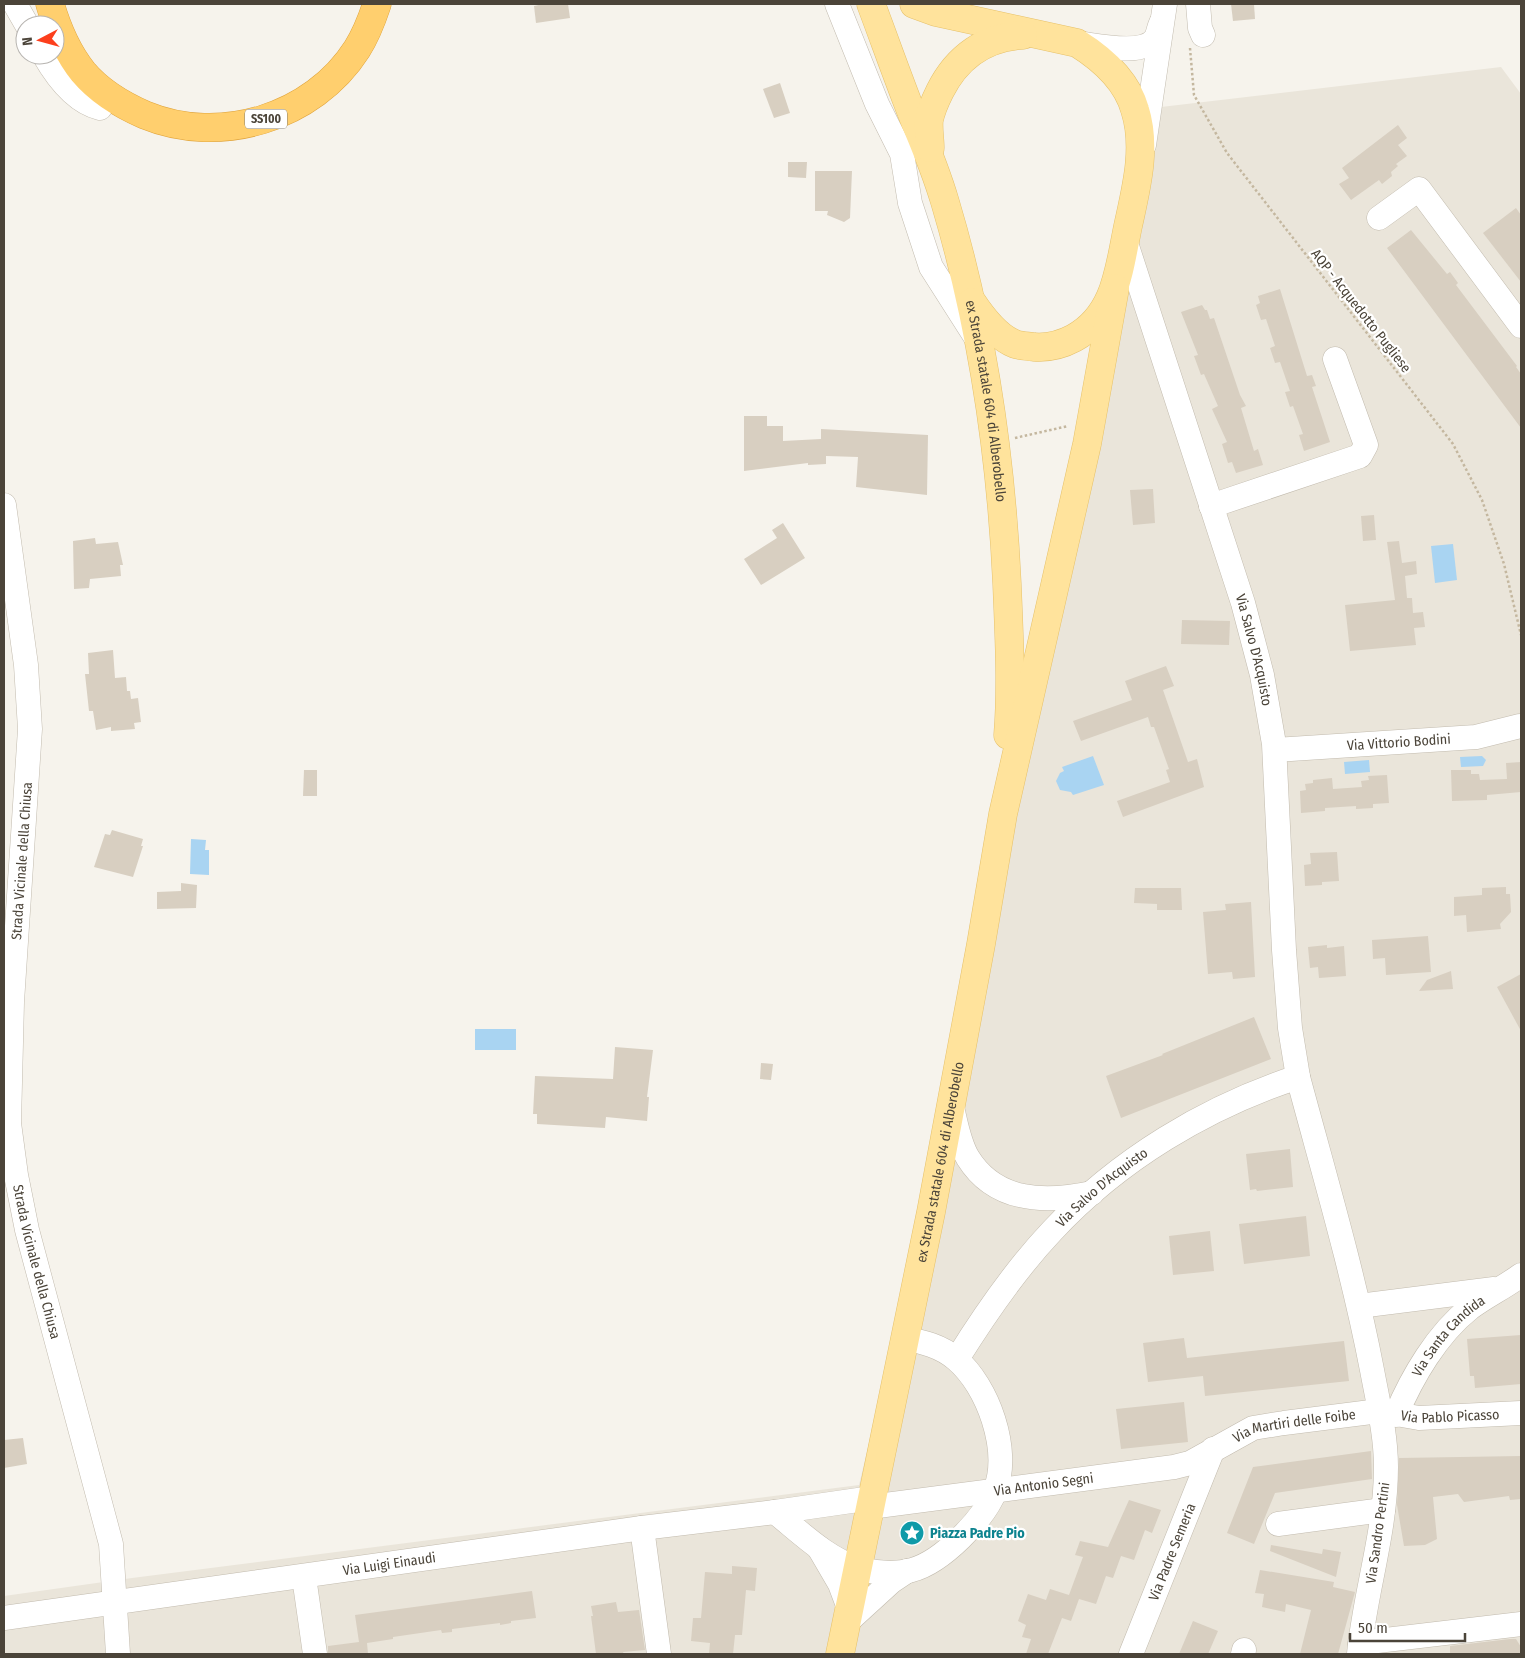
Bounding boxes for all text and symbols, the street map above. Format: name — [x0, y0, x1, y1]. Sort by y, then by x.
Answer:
north arrow — [15, 15, 65, 65]
text: N — [19, 36, 36, 46]
road number: SS100 — [245, 110, 287, 128]
street label: AQP - Acquedotto Pugliese — [1307, 246, 1415, 376]
street label: ex Strada statale 604 di Alberobello — [962, 298, 1010, 503]
street label: Via Salvo D'Acquisto — [1232, 592, 1276, 707]
street label: Via Vittorio Bodini — [1346, 730, 1451, 754]
street label: Strada Vicinale della Chiusa — [8, 781, 36, 941]
street label: ex Strada statale 604 di Alberobello — [912, 1060, 967, 1264]
street label: Via Salvo D'Acquisto — [1052, 1144, 1151, 1230]
street label: Strada Vicinale della Chiusa — [10, 1183, 64, 1341]
street label: Via Santa Candida — [1408, 1292, 1488, 1380]
street label: Via Martiri delle Foibe — [1230, 1406, 1357, 1446]
street label: Via Pablo Picasso — [1399, 1406, 1500, 1427]
street label: Via Antonio Segni — [993, 1469, 1094, 1499]
street label: Via Sandro Pertini — [1362, 1481, 1394, 1585]
street label: Via Padre Semeria — [1145, 1501, 1199, 1603]
place icon: Piazza Padre Pio — [899, 1520, 925, 1546]
place label: Piazza Padre Pio — [930, 1525, 1025, 1542]
street label: Via Luigi Einaudi — [342, 1549, 437, 1579]
scale bar — [1350, 1610, 1465, 1642]
text: 50 m — [1358, 1619, 1388, 1637]

